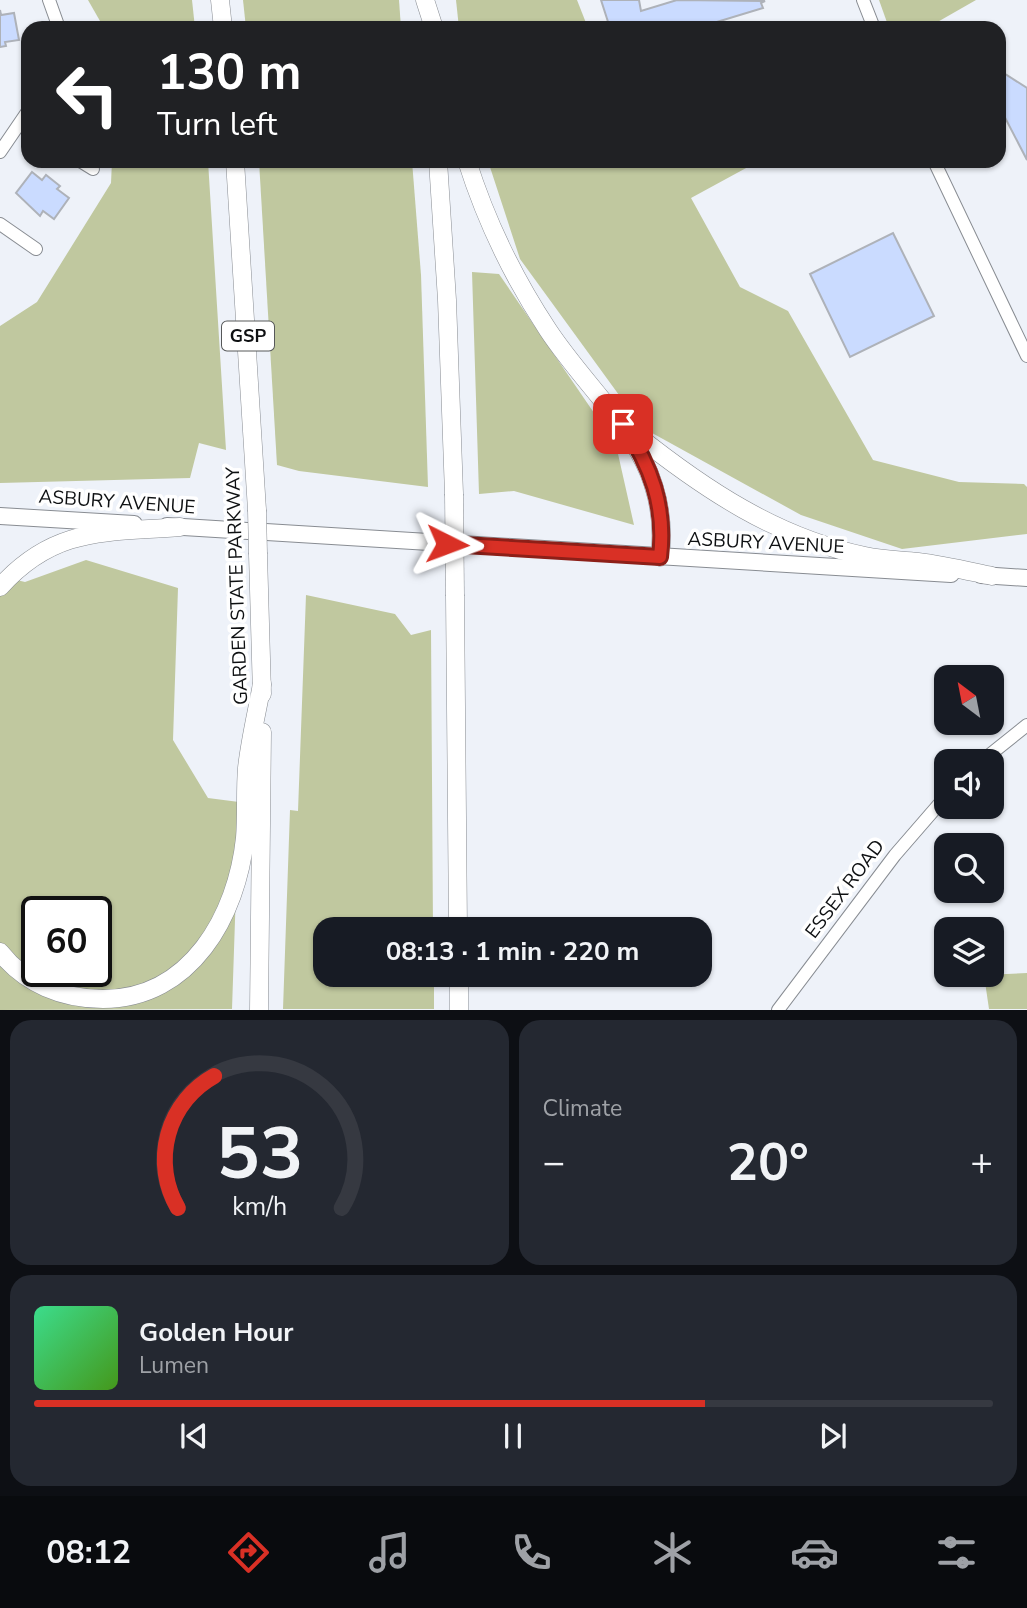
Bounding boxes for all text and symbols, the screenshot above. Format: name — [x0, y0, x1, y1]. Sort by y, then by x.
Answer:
text: 130 m — [157, 39, 301, 106]
icon: left — [42, 49, 133, 140]
text: Turn left — [157, 103, 277, 146]
road number: GSP — [222, 322, 274, 350]
pin — [593, 394, 653, 454]
icon: arrive — [604, 405, 642, 443]
street label: GARDEN STATE PARKWAY — [220, 466, 254, 706]
street label: ASBURY AVENUE — [38, 484, 196, 520]
position arrow — [410, 507, 484, 581]
street label: ASBURY AVENUE — [687, 526, 845, 560]
north arrow — [934, 665, 1004, 735]
map controls — [934, 665, 1004, 987]
button: sound — [934, 749, 1004, 819]
button: search — [934, 833, 1004, 903]
street label: ESSEX ROAD — [799, 834, 891, 944]
speed limit sign: 60 — [21, 896, 112, 987]
button: layers — [934, 917, 1004, 987]
text: 08:13 · 1 min · 220 m — [386, 934, 639, 969]
text: Climate — [543, 1093, 622, 1124]
text: 53 — [216, 1105, 303, 1205]
text: 20° — [727, 1127, 809, 1198]
text: − — [543, 1137, 565, 1188]
text: + — [970, 1137, 993, 1188]
text: km/h — [232, 1190, 287, 1224]
text: Golden Hour — [139, 1315, 294, 1350]
text: Lumen — [139, 1350, 209, 1381]
icon: previous — [175, 1417, 213, 1455]
icon: pause — [494, 1417, 532, 1455]
icon: next — [814, 1417, 852, 1455]
icon: directions — [224, 1528, 273, 1577]
icon: music — [365, 1528, 414, 1577]
icon: phone — [507, 1528, 556, 1577]
icon: climate — [648, 1528, 697, 1577]
icon: car — [790, 1528, 839, 1577]
icon: filters — [932, 1528, 981, 1577]
text: 08:12 — [46, 1531, 131, 1574]

